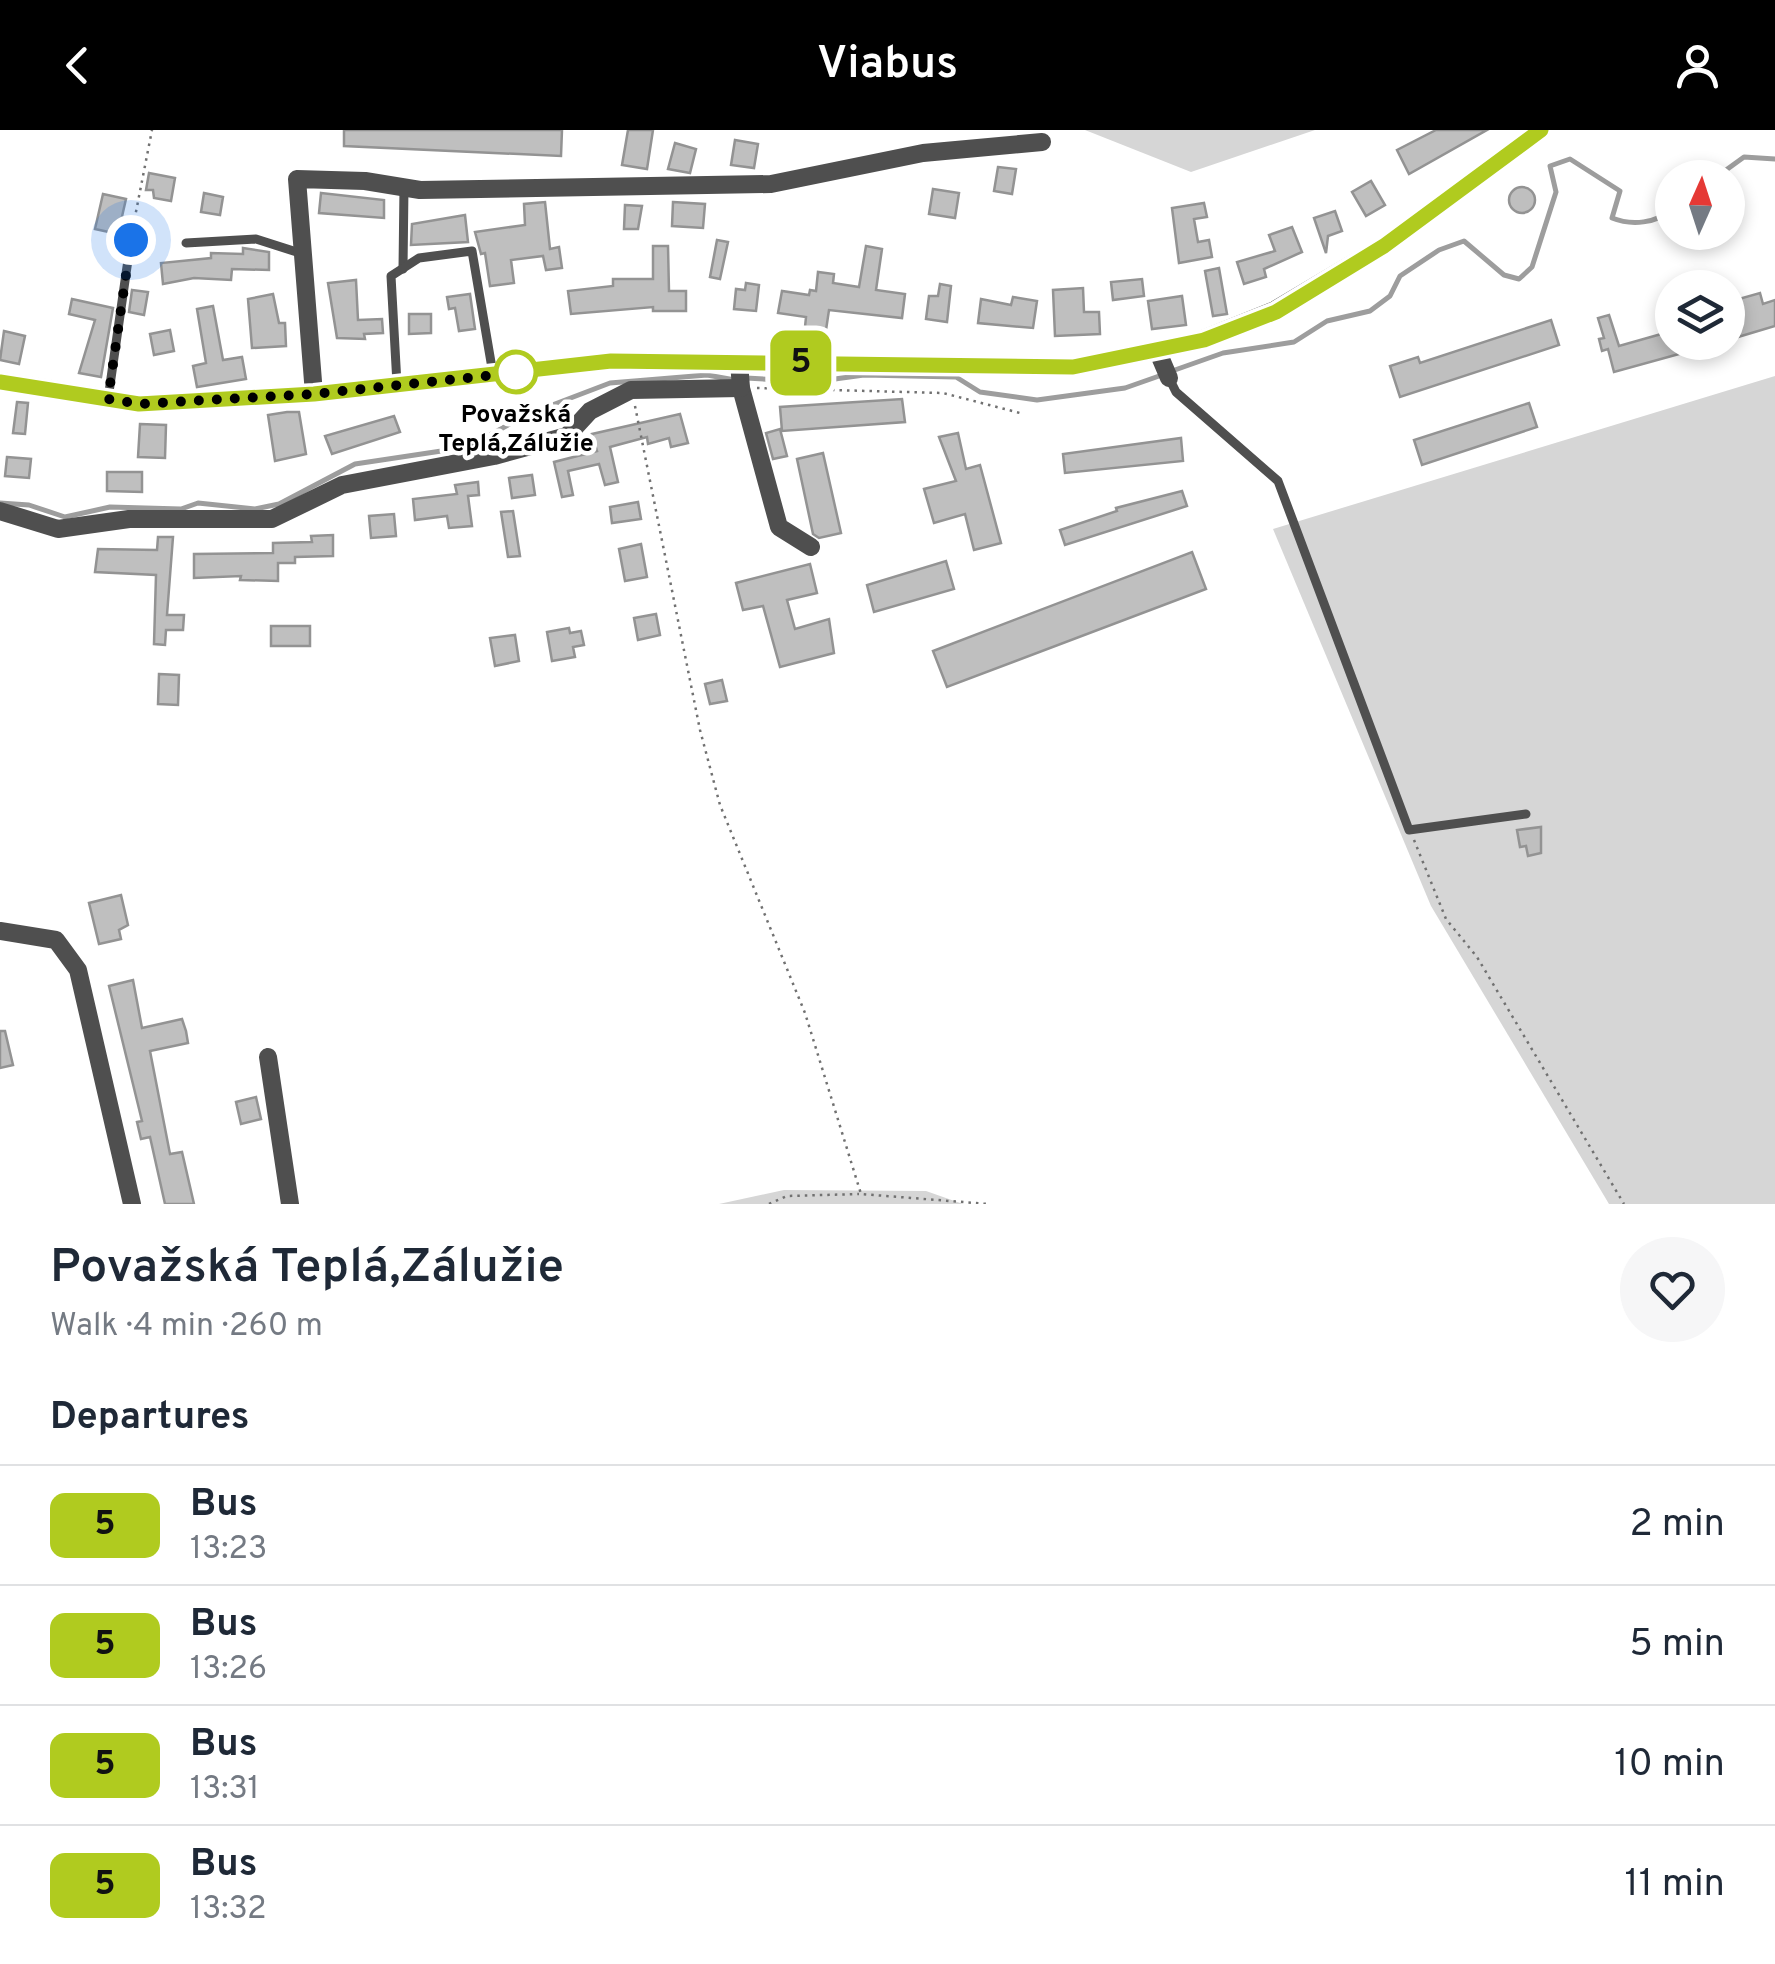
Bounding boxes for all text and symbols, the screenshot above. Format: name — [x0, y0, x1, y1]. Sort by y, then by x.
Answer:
text: Viabus — [817, 37, 958, 94]
icon: back — [50, 38, 105, 93]
icon: person — [1670, 38, 1725, 93]
north arrow — [1655, 160, 1745, 250]
map controls — [1655, 160, 1745, 360]
your location — [106, 215, 156, 265]
button: layers — [1655, 270, 1745, 360]
line badge: 5 — [768, 330, 834, 396]
text: 5 — [790, 341, 812, 385]
marker: Považská Teplá,Zálužie — [495, 351, 537, 393]
place label: Považská Teplá,Zálužie — [438, 400, 594, 461]
button: heart — [1620, 1237, 1725, 1342]
text: Považská Teplá,Zálužie — [50, 1239, 564, 1299]
text: Walk · 4 min · 260 m — [50, 1307, 323, 1347]
text: Departures — [50, 1394, 250, 1443]
text: Bus — [190, 1481, 257, 1530]
text: 2 min — [1630, 1501, 1725, 1550]
text: 5 — [94, 1503, 116, 1547]
text: 13:23 — [190, 1530, 267, 1570]
text: Bus — [190, 1601, 257, 1650]
text: 5 min — [1629, 1621, 1725, 1670]
text: 5 — [94, 1623, 116, 1667]
text: 13:26 — [190, 1650, 267, 1690]
text: Bus — [190, 1721, 257, 1770]
text: 10 min — [1614, 1741, 1725, 1790]
text: 5 — [94, 1743, 116, 1787]
text: 13:31 — [190, 1770, 260, 1810]
text: Bus — [190, 1841, 257, 1890]
text: 11 min — [1624, 1861, 1725, 1910]
text: 5 — [94, 1863, 116, 1907]
text: 13:32 — [190, 1890, 267, 1930]

